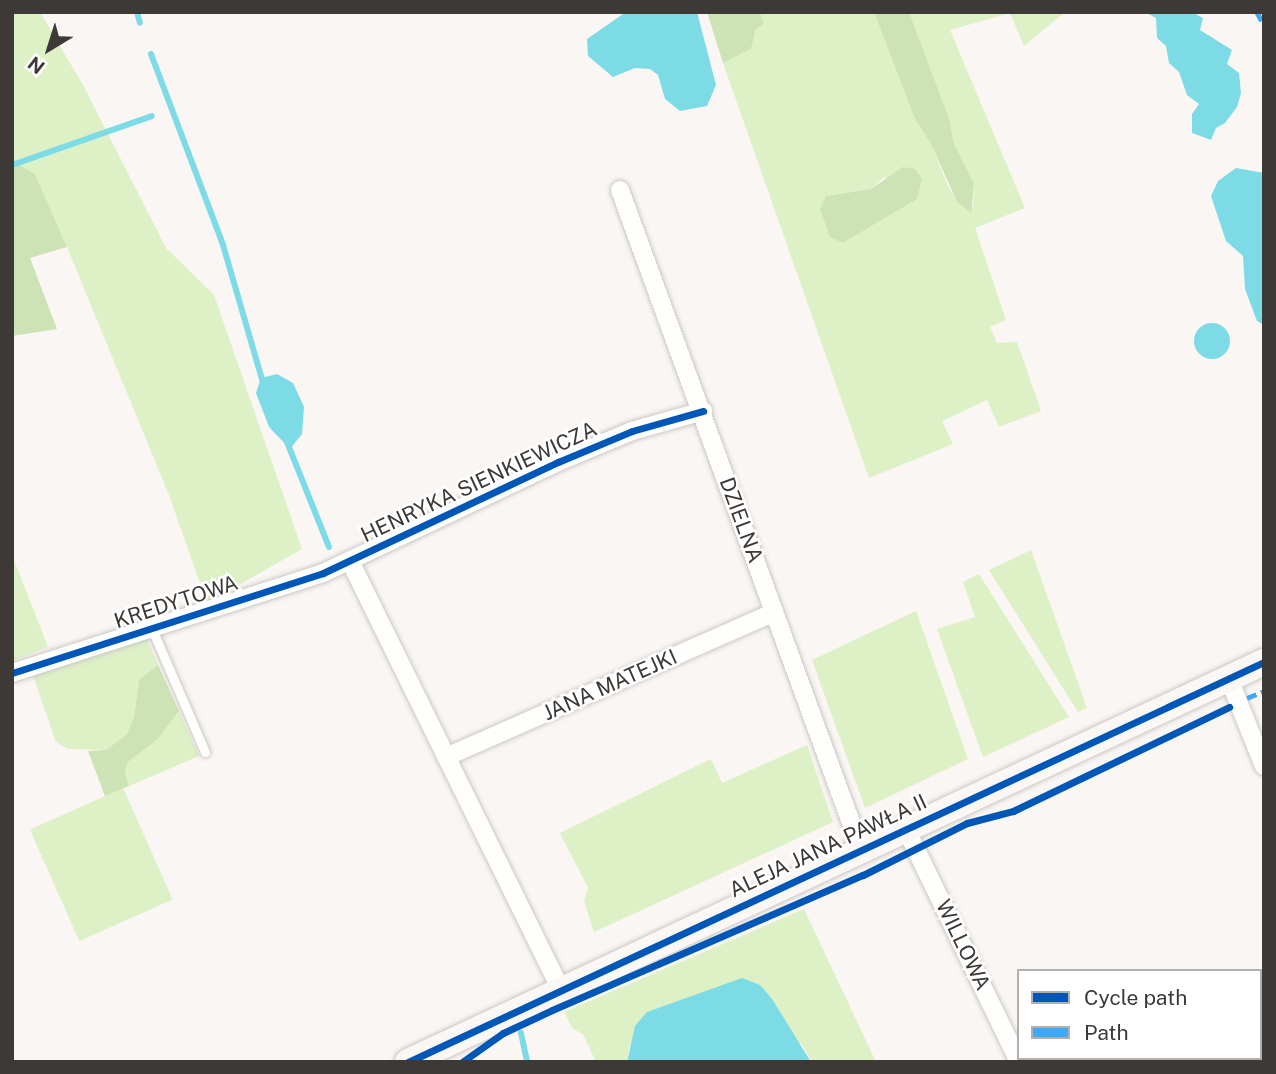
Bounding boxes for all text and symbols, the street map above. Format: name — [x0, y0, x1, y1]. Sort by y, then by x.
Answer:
north arrow — [14, 14, 84, 84]
text: N — [23, 52, 49, 79]
street label: HENRYKA SIENKIEWICZA — [357, 416, 601, 548]
street label: DZIELNA — [714, 474, 768, 566]
street label: KREDYTOWA — [111, 570, 241, 634]
street label: JANA MATEJKI — [539, 644, 681, 726]
street label: ALEJA JANA PAWŁA II — [725, 789, 931, 903]
street label: WILLOWA — [930, 896, 996, 994]
legend — [1017, 969, 1262, 1060]
text: Cycle path — [1084, 985, 1187, 1010]
text: Path — [1084, 1020, 1129, 1045]

